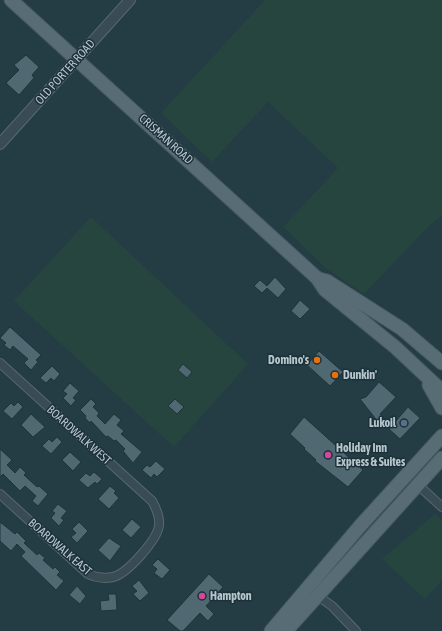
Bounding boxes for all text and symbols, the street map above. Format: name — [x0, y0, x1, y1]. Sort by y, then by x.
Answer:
street label: OLD PORTER ROAD — [32, 36, 98, 107]
street label: CRISMAN ROAD — [136, 111, 196, 167]
place label: Domino's — [268, 353, 310, 367]
marker: Domino's — [312, 355, 322, 365]
place label: Dunkin' — [343, 368, 377, 382]
marker: Dunkin' — [330, 370, 340, 380]
street label: BOARDWALK WEST — [44, 402, 115, 468]
place label: Lukoil — [369, 416, 397, 430]
marker: Lukoil — [399, 418, 409, 428]
place label: Holiday Inn Express & Suites — [336, 441, 406, 469]
marker: Holiday Inn Express & Suites — [323, 450, 333, 460]
street label: BOARDWALK EAST — [26, 516, 95, 579]
place label: Hampton — [210, 589, 252, 603]
marker: Hampton — [197, 591, 207, 601]

